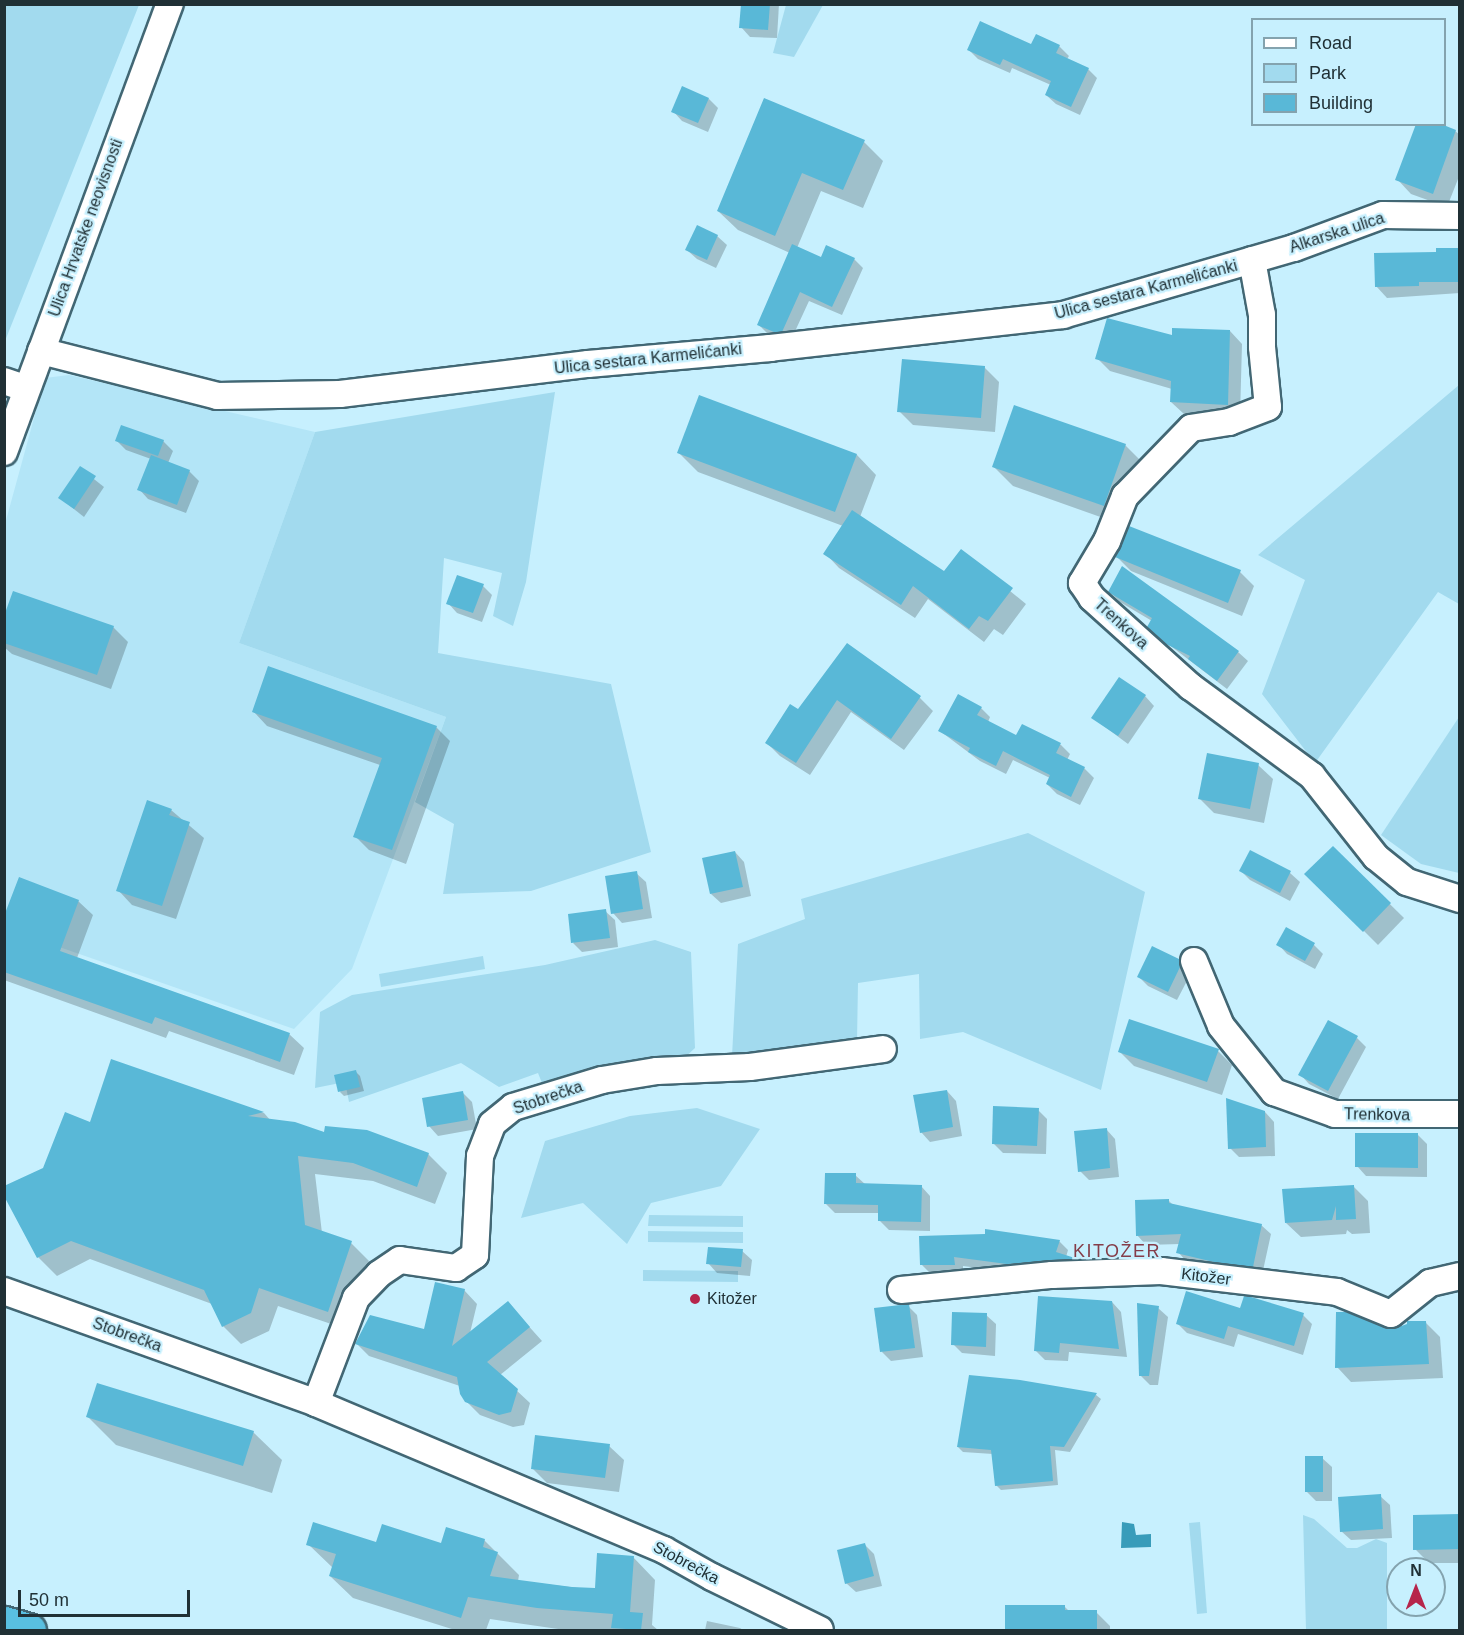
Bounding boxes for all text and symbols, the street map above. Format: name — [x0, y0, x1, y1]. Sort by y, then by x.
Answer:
legend — [1251, 18, 1446, 126]
text: Road — [1309, 33, 1352, 53]
text: Park — [1309, 63, 1346, 83]
text: Building — [1309, 93, 1373, 113]
street label: Ulica Hrvatske neovisnosti — [45, 137, 127, 319]
street label: Alkarska ulica — [1287, 209, 1387, 257]
street label: Ulica sestara Karmelićanki — [1052, 256, 1240, 324]
street label: Ulica sestara Karmelićanki — [553, 340, 743, 378]
street label: Trenkova — [1090, 595, 1152, 653]
street label: Stobrečka — [511, 1077, 585, 1119]
street label: Trenkova — [1344, 1105, 1410, 1125]
district label: KITOŽER — [1073, 1240, 1161, 1262]
street label: Kitožer — [1180, 1264, 1232, 1290]
place label: Kitožer — [707, 1289, 757, 1309]
marker: Kitožer — [688, 1292, 702, 1306]
street label: Stobrečka — [90, 1314, 164, 1356]
street label: Stobrečka — [650, 1538, 722, 1588]
north arrow — [1386, 1557, 1446, 1617]
text: N — [1410, 1562, 1422, 1579]
scale bar — [21, 1578, 194, 1616]
text: 50 m — [29, 1590, 69, 1610]

